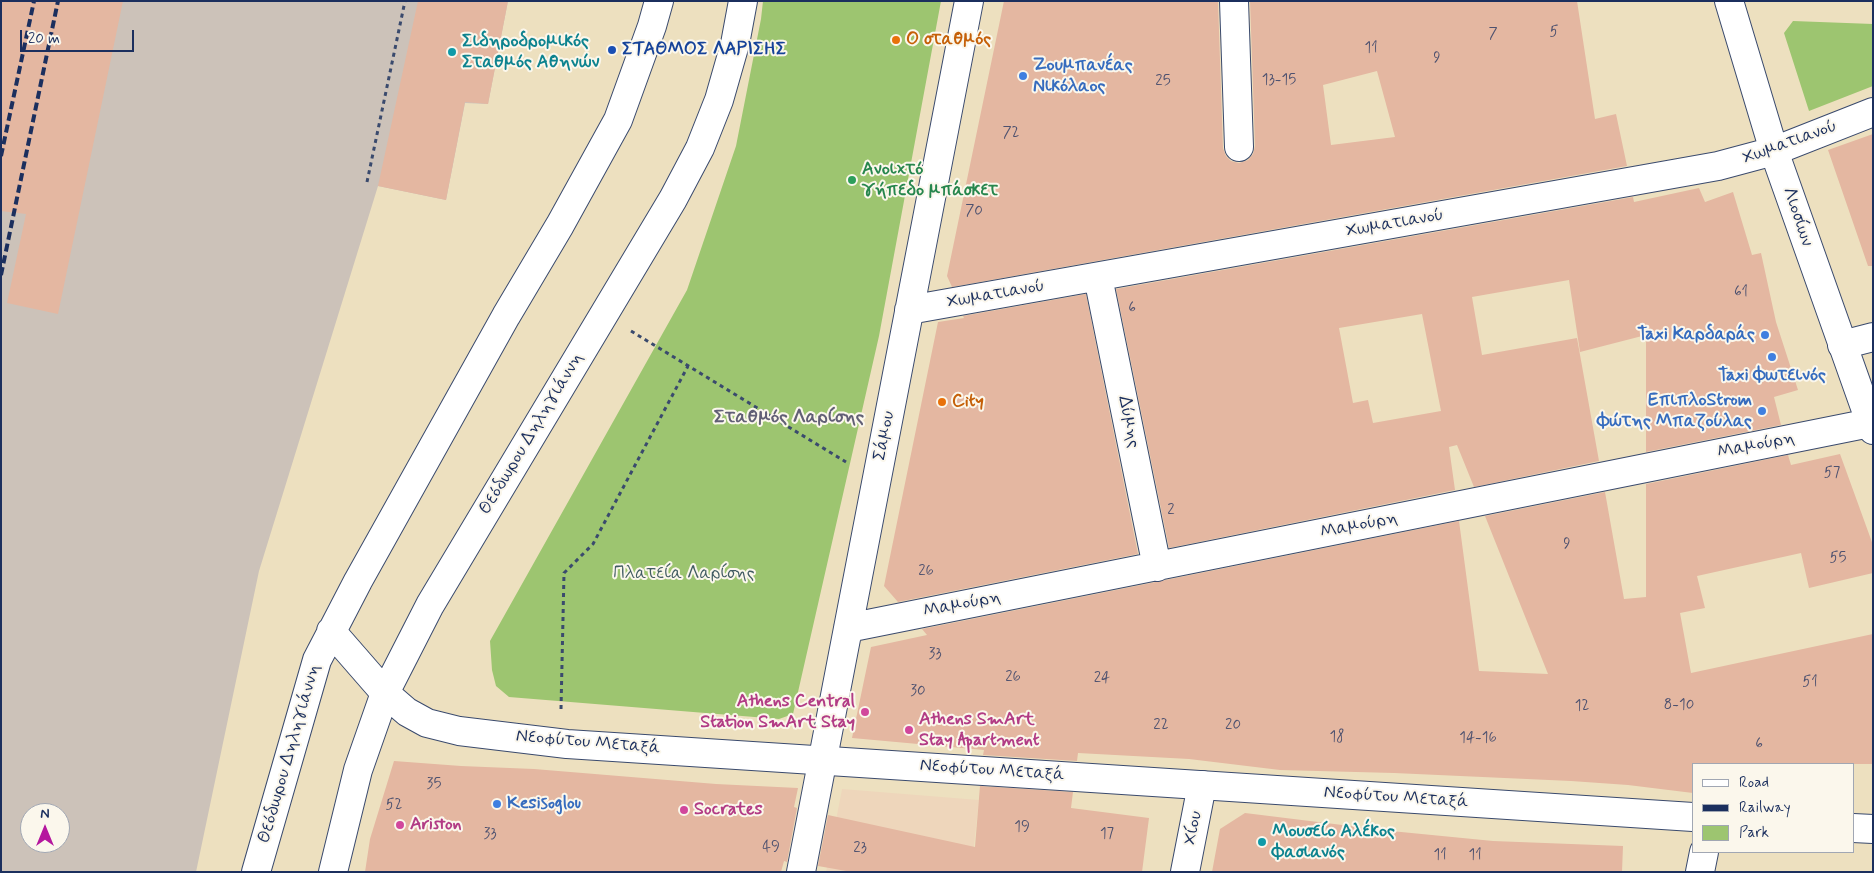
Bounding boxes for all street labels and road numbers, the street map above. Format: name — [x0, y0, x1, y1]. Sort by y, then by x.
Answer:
street label: Χωματιανού — [1740, 116, 1840, 170]
street label: Λιοσίων — [1777, 185, 1817, 249]
street label: Χωματιανού — [1345, 205, 1445, 243]
street label: Χωματιανού — [946, 276, 1046, 314]
street label: Θεόδωρου Δηληγιάννη — [475, 349, 589, 519]
street label: Δύμης — [1112, 394, 1144, 450]
street label: Σάμου — [870, 409, 900, 463]
street label: Μαμούρη — [1715, 428, 1797, 464]
street label: Μαμούρη — [1318, 508, 1400, 544]
street label: Μαμούρη — [921, 587, 1003, 623]
street label: Θεόδωρου Δηληγιάννη — [254, 662, 326, 846]
street label: Νεοφύτου Μεταξά — [515, 726, 661, 760]
street label: Νεοφύτου Μεταξά — [919, 755, 1065, 787]
street label: Νεοφύτου Μεταξά — [1323, 782, 1469, 814]
street label: Χίου — [1180, 809, 1208, 847]

